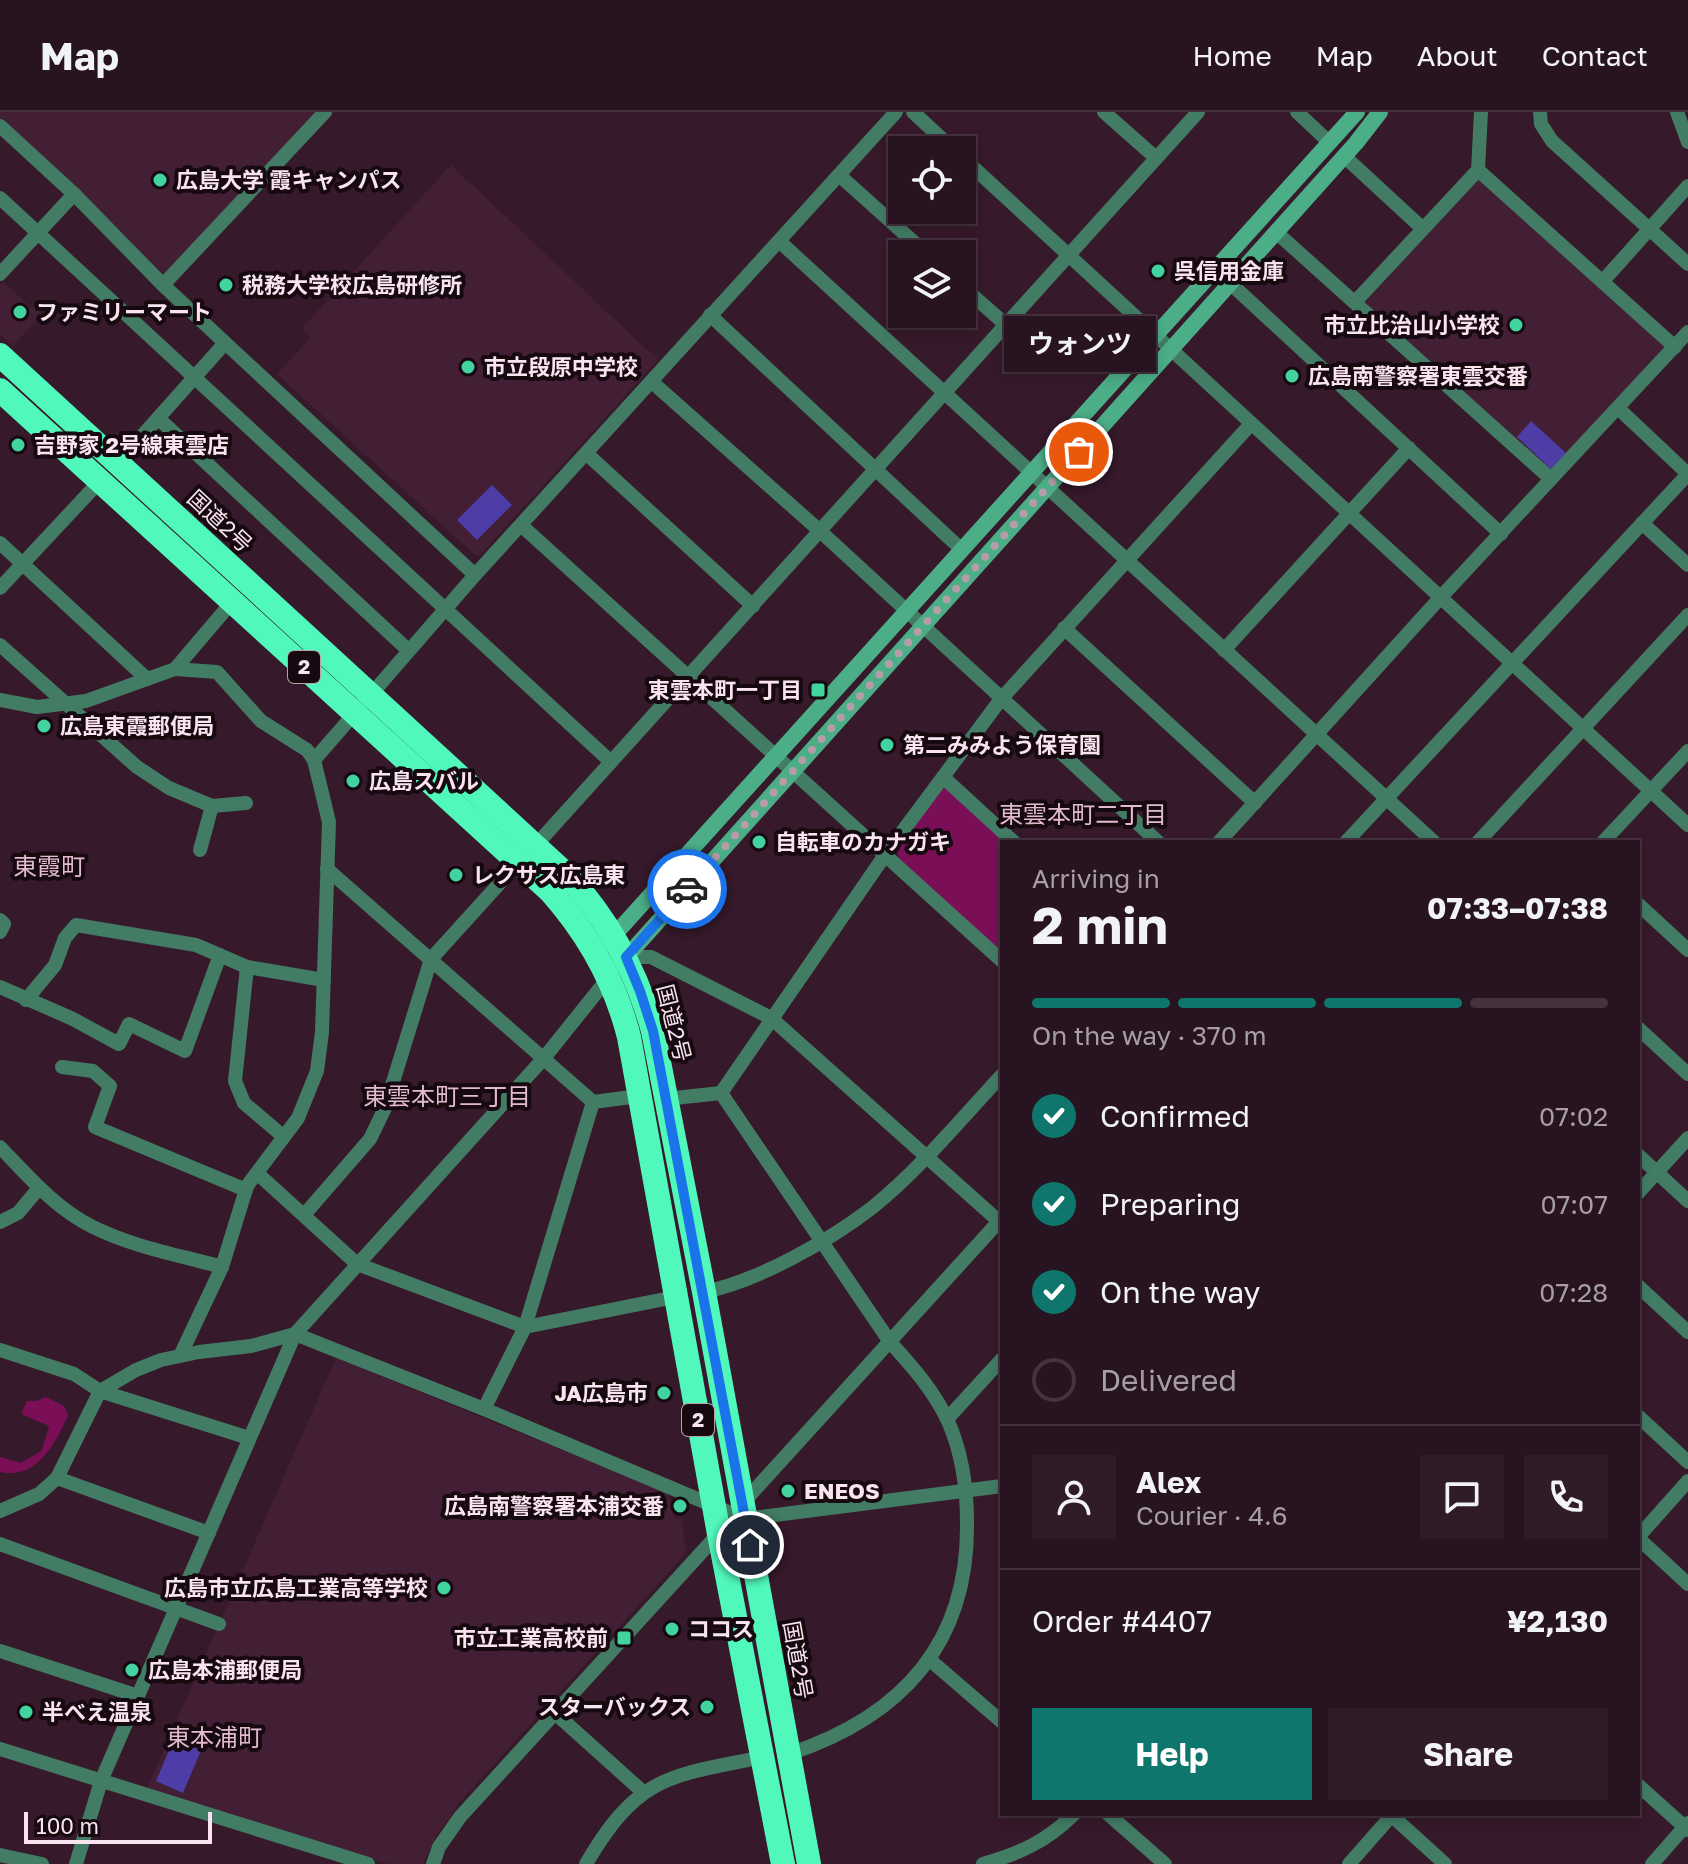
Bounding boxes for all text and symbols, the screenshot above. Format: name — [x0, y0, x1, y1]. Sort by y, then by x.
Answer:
text: Map — [40, 33, 119, 78]
text: Home — [1193, 39, 1272, 72]
text: Map — [1316, 39, 1373, 72]
text: About — [1417, 39, 1498, 72]
text: Contact — [1542, 39, 1648, 72]
map controls — [888, 136, 976, 328]
button: locate — [888, 136, 976, 224]
place label: 広島大学 霞キャンパス — [176, 166, 402, 193]
marker: 広島大学 霞キャンパス — [151, 171, 169, 189]
button: layers — [888, 240, 976, 328]
place label: 呉信用金庫 — [1174, 257, 1284, 284]
marker: 呉信用金庫 — [1149, 262, 1167, 280]
place label: 税務大学校広島研修所 — [242, 271, 462, 298]
marker: 税務大学校広島研修所 — [217, 276, 235, 294]
place label: ファミリーマート — [36, 298, 212, 325]
marker: ファミリーマート — [11, 303, 29, 321]
place label: 市立比治山小学校 — [1324, 311, 1500, 338]
callout: ウォンツ — [1003, 316, 1155, 372]
marker: 市立比治山小学校 — [1507, 316, 1525, 334]
text: ウォンツ — [1028, 328, 1132, 359]
place label: 市立段原中学校 — [484, 353, 638, 380]
marker: 市立段原中学校 — [459, 358, 477, 376]
place label: 広島南警察署東雲交番 — [1308, 362, 1528, 389]
marker: 広島南警察署東雲交番 — [1283, 367, 1301, 385]
pin — [1045, 418, 1113, 486]
icon: bag — [1057, 430, 1101, 474]
place label: 吉野家 2号線東雲店 — [34, 431, 229, 458]
marker: 吉野家 2号線東雲店 — [9, 436, 27, 454]
street label: 国道2号 — [182, 484, 258, 557]
road number: 2 — [288, 651, 320, 683]
place label: 東雲本町一丁目 — [648, 676, 802, 703]
marker: 東雲本町一丁目 — [809, 681, 827, 699]
place label: 広島東霞郵便局 — [60, 712, 214, 739]
marker: 広島東霞郵便局 — [35, 717, 53, 735]
place label: 第二みみよう保育園 — [903, 731, 1101, 758]
marker: 第二みみよう保育園 — [878, 736, 896, 754]
place label: 広島スバル — [369, 767, 479, 794]
marker: 広島スバル — [344, 772, 362, 790]
district label: 東雲本町二丁目 — [999, 799, 1167, 828]
place label: 自転車のカナガキ — [775, 828, 951, 855]
marker: 自転車のカナガキ — [750, 833, 768, 851]
courier — [647, 849, 727, 929]
district label: 東霞町 — [13, 851, 85, 880]
place label: レクサス広島東 — [472, 861, 626, 888]
text: Arriving in — [1032, 863, 1160, 894]
marker: レクサス広島東 — [447, 866, 465, 884]
icon: car — [665, 867, 709, 911]
text: 07:33–07:38 — [1427, 890, 1608, 926]
text: 2 min — [1032, 893, 1168, 955]
street label: 国道2号 — [652, 981, 697, 1064]
text: On the way · 370 m — [1032, 1020, 1266, 1051]
district label: 東雲本町三丁目 — [363, 1081, 531, 1110]
icon: check — [1032, 1094, 1076, 1138]
text: Confirmed — [1100, 1098, 1250, 1134]
text: 07:02 — [1539, 1101, 1608, 1132]
icon: check — [1032, 1182, 1076, 1226]
text: Preparing — [1100, 1186, 1241, 1222]
text: 07:07 — [1540, 1189, 1608, 1220]
icon: check — [1032, 1270, 1076, 1314]
text: On the way — [1100, 1274, 1260, 1310]
text: 07:28 — [1539, 1277, 1608, 1308]
text: Delivered — [1100, 1362, 1237, 1398]
place label: JA広島市 — [554, 1379, 648, 1406]
marker: JA広島市 — [655, 1384, 673, 1402]
road number: 2 — [682, 1404, 714, 1436]
button: person — [1032, 1455, 1116, 1539]
button: chat — [1420, 1455, 1504, 1539]
button: phone — [1524, 1455, 1608, 1539]
text: Alex — [1136, 1464, 1201, 1500]
place label: ENEOS — [804, 1477, 880, 1504]
marker: ENEOS — [779, 1482, 797, 1500]
place label: 広島南警察署本浦交番 — [444, 1492, 664, 1519]
marker: 広島南警察署本浦交番 — [671, 1497, 689, 1515]
text: Courier · 4.6 — [1136, 1500, 1288, 1531]
pin — [716, 1511, 784, 1579]
icon: home — [728, 1523, 772, 1567]
place label: 広島市立広島工業高等学校 — [164, 1574, 428, 1601]
marker: 広島市立広島工業高等学校 — [435, 1579, 453, 1597]
text: Order #4407 — [1032, 1603, 1212, 1639]
text: ¥2,130 — [1507, 1603, 1608, 1639]
place label: ココス — [688, 1615, 754, 1642]
street label: 国道2号 — [778, 1619, 819, 1701]
marker: ココス — [663, 1620, 681, 1638]
place label: 市立工業高校前 — [454, 1624, 608, 1651]
marker: 市立工業高校前 — [615, 1629, 633, 1647]
place label: 広島本浦郵便局 — [148, 1656, 302, 1683]
marker: 広島本浦郵便局 — [123, 1661, 141, 1679]
place label: スターバックス — [538, 1693, 691, 1720]
place label: 半べえ温泉 — [42, 1698, 152, 1725]
marker: スターバックス — [698, 1698, 716, 1716]
marker: 半べえ温泉 — [17, 1703, 35, 1721]
button: Help — [1032, 1708, 1312, 1800]
button: Share — [1328, 1708, 1608, 1800]
district label: 東本浦町 — [166, 1722, 262, 1751]
scale bar — [24, 1808, 212, 1844]
text: 100 m — [36, 1812, 99, 1839]

